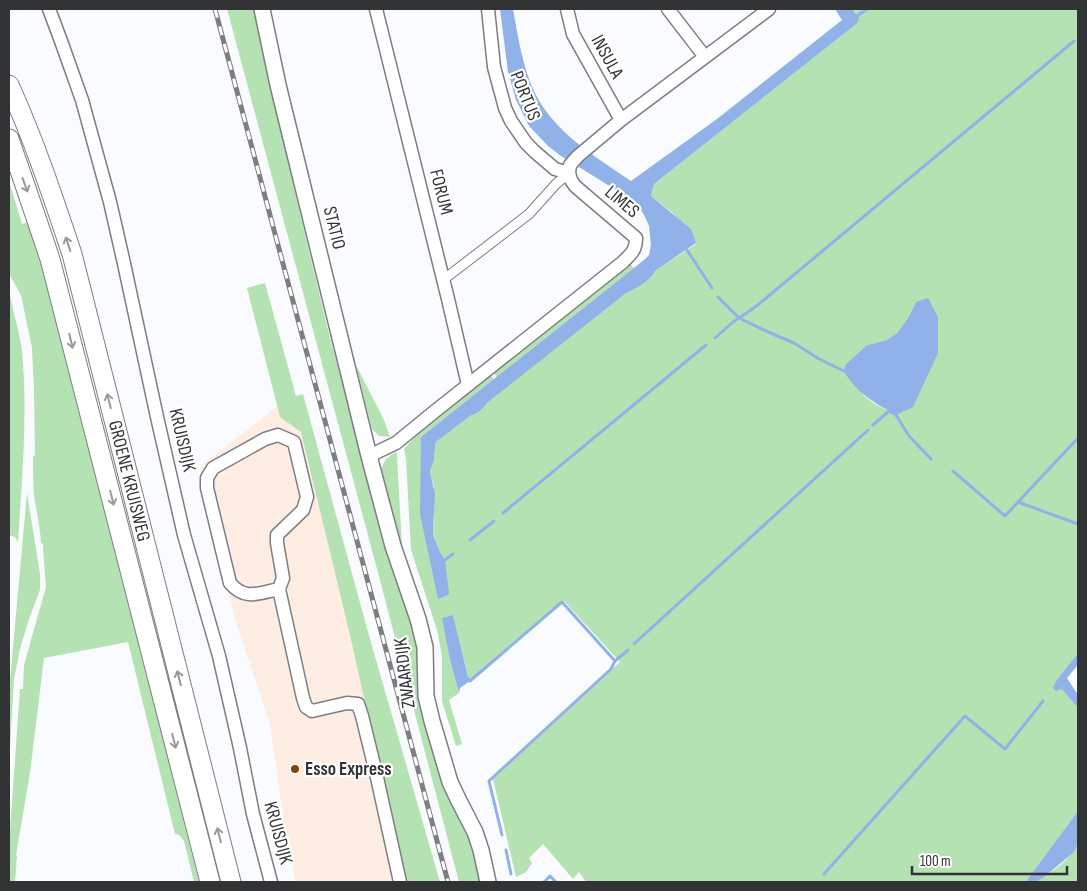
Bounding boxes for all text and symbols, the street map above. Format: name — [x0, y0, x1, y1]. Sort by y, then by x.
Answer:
street label: INSULA — [586, 31, 629, 84]
street label: PORTUS — [505, 68, 545, 124]
street label: FORUM — [424, 167, 458, 217]
one-way arrow — [21, 177, 31, 193]
street label: LIMES — [600, 181, 644, 223]
street label: STATIO — [318, 204, 350, 252]
one-way arrow — [63, 236, 73, 252]
one-way arrow — [67, 333, 76, 349]
one-way arrow — [104, 394, 113, 410]
street label: KRUISDIJK — [164, 406, 201, 474]
street label: GROENE KRUISWEG — [103, 418, 155, 544]
one-way arrow — [107, 490, 117, 506]
street label: ZWAARDIJK — [389, 636, 421, 710]
one-way arrow — [174, 670, 183, 686]
one-way arrow — [170, 732, 179, 748]
place label: Esso Express — [305, 758, 392, 781]
marker: Esso Express — [289, 763, 301, 775]
street label: KRUISDIJK — [259, 799, 298, 867]
one-way arrow — [214, 827, 223, 843]
scale bar — [912, 844, 1067, 876]
text: 100 m — [920, 852, 951, 871]

